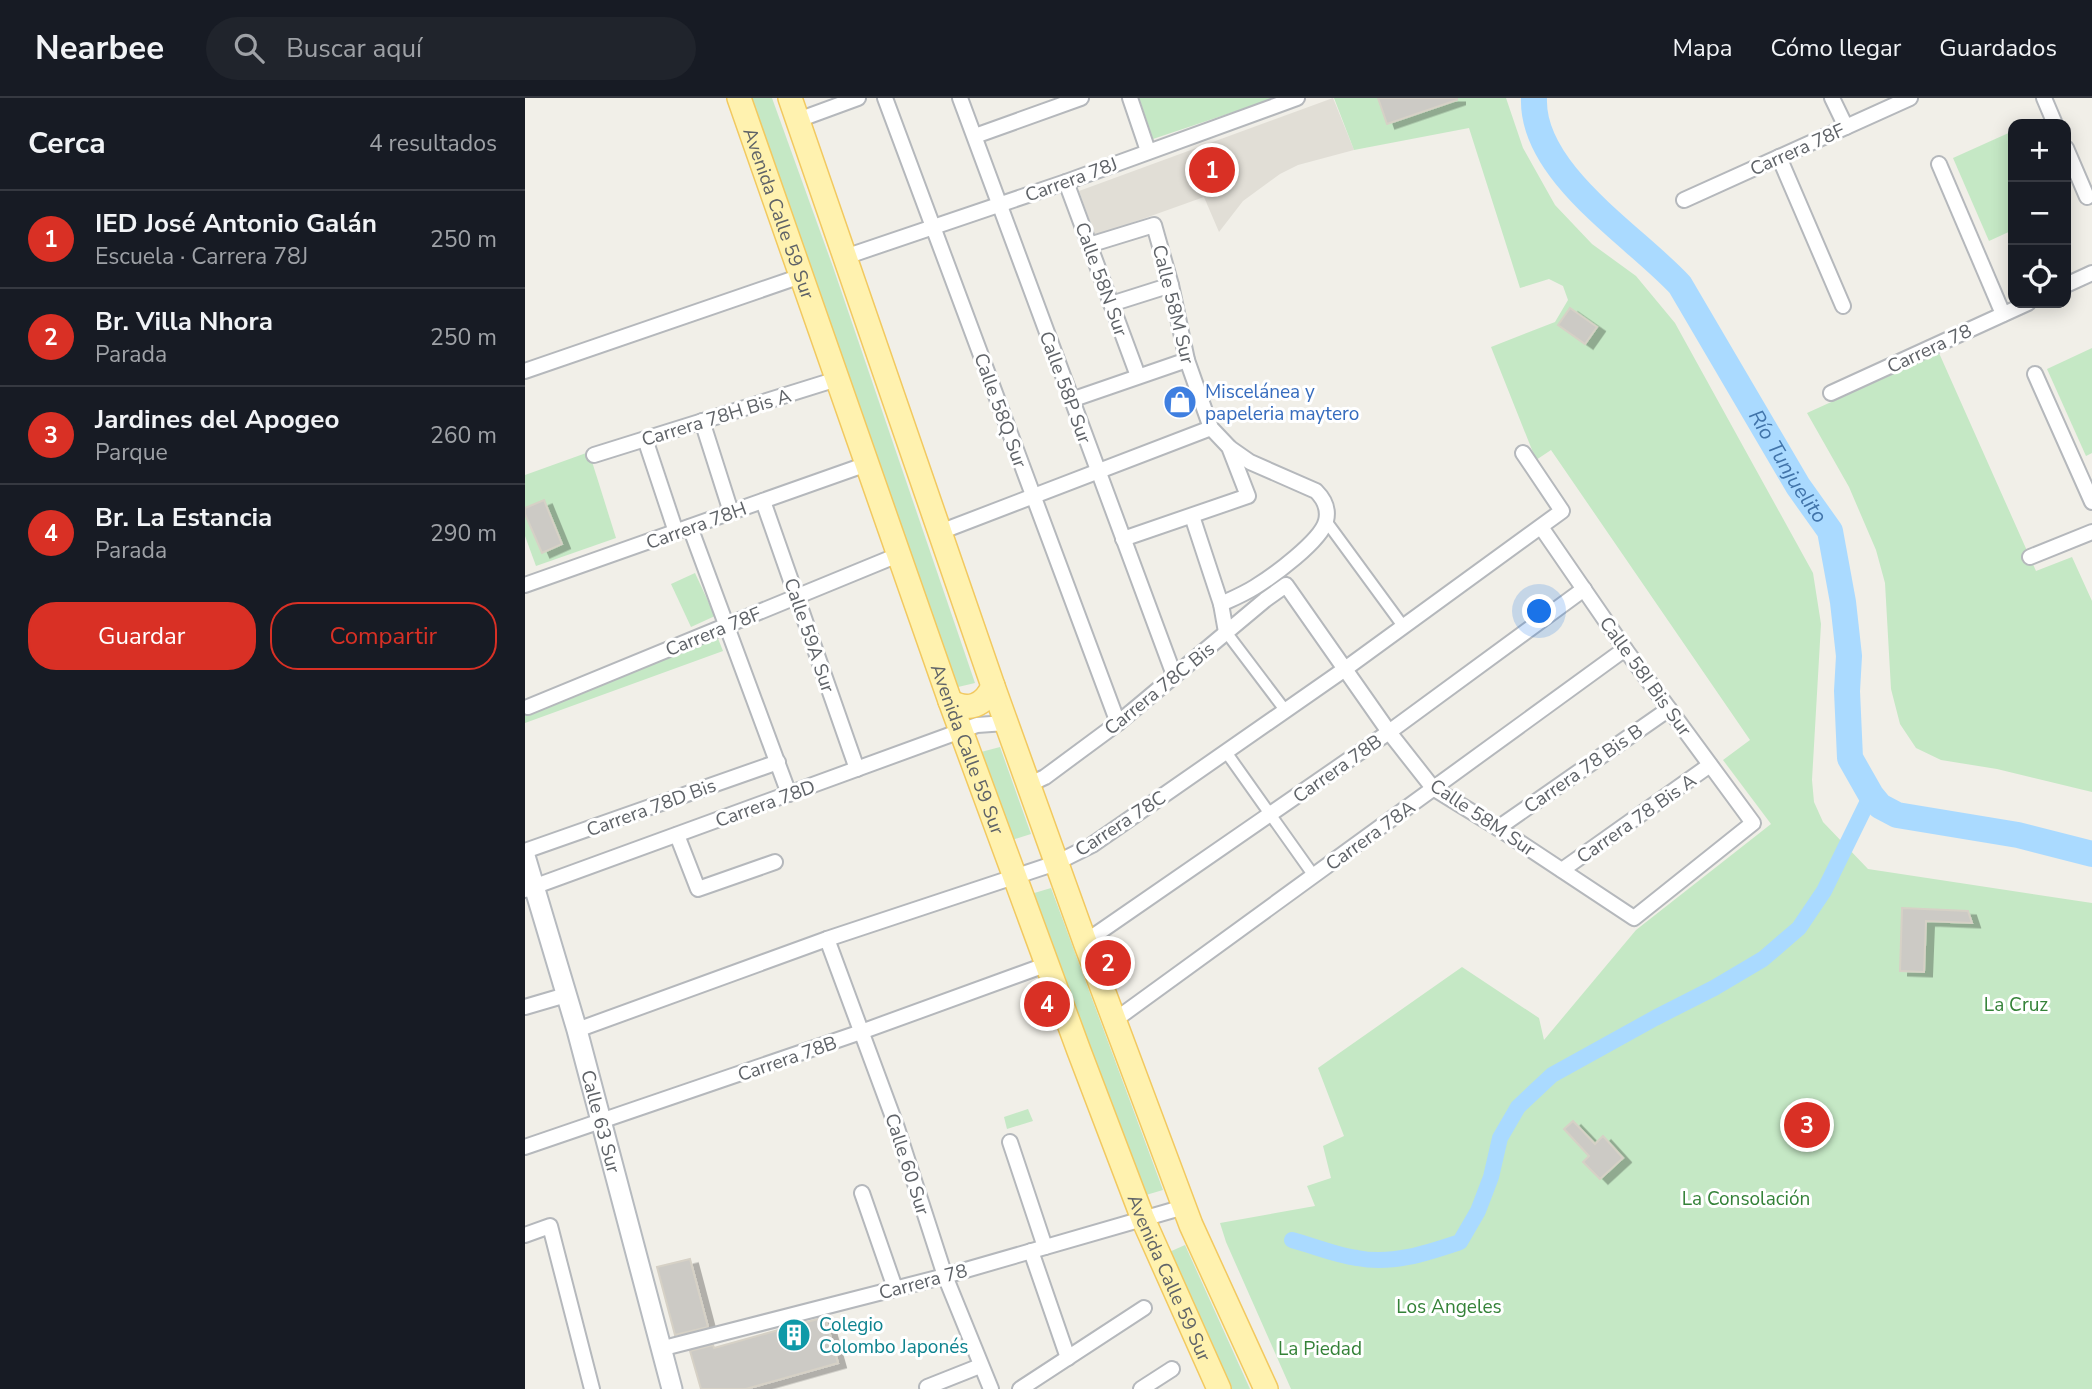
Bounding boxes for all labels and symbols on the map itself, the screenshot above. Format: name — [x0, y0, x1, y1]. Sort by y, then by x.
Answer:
street label: Carrera 78F — [1746, 117, 1849, 182]
street label: Avenida Calle 59 Sur — [736, 124, 820, 303]
pin: 1 — [1189, 144, 1235, 196]
street label: Carrera 78J — [1021, 151, 1121, 209]
street label: Calle 58N Sur — [1068, 219, 1134, 340]
street label: Calle 58M Sur — [1146, 242, 1200, 367]
street label: Carrera 78 — [1883, 318, 1976, 380]
street label: Calle 58P Sur — [1033, 328, 1097, 447]
street label: Calle 58Q Sur — [967, 349, 1033, 471]
place label: Miscelánea y papeleria maytero — [1205, 379, 1359, 427]
street label: Carrera 78H Bis A — [638, 383, 794, 453]
shop icon: Miscelánea y papeleria maytero — [1161, 383, 1199, 421]
water label: Río Tunjuelito — [1742, 404, 1834, 529]
street label: Carrera 78H — [643, 496, 750, 556]
street label: Calle 59A Sur — [777, 575, 841, 696]
your location — [1522, 594, 1556, 628]
street label: Carrera 78F — [662, 601, 765, 663]
street label: Calle 58I Bis Sur — [1593, 612, 1697, 742]
street label: Carrera 78C Bis — [1099, 636, 1220, 741]
street label: Avenida Calle 59 Sur — [924, 660, 1010, 838]
street label: Carrera 78 Bis B — [1519, 718, 1648, 820]
street label: Carrera 78B — [1288, 729, 1387, 809]
street label: Carrera 78 Bis A — [1572, 768, 1702, 870]
street label: Carrera 78D Bis — [583, 772, 720, 843]
street label: Calle 58M Sur — [1425, 773, 1540, 863]
street label: Carrera 78D — [712, 774, 819, 834]
street label: Carrera 78C — [1070, 785, 1171, 863]
street label: Carrera 78A — [1321, 795, 1421, 877]
pin: 2 — [1085, 937, 1131, 989]
pin: 4 — [1024, 978, 1070, 1030]
park label: La Cruz — [1984, 992, 2048, 1018]
street label: Carrera 78B — [734, 1030, 840, 1088]
street label: Calle 63 Sur — [574, 1067, 626, 1176]
pin: 3 — [1784, 1099, 1830, 1151]
street label: Calle 60 Sur — [878, 1110, 936, 1219]
park label: La Consolación — [1682, 1186, 1810, 1212]
street label: Avenida Calle 59 Sur — [1121, 1191, 1217, 1366]
street label: Carrera 78 — [876, 1258, 970, 1306]
park label: Los Angeles — [1396, 1294, 1502, 1320]
place label: Colegio Colombo Japonés — [819, 1312, 968, 1360]
building icon: Colegio Colombo Japonés — [775, 1316, 813, 1354]
park label: La Piedad — [1278, 1336, 1362, 1362]

